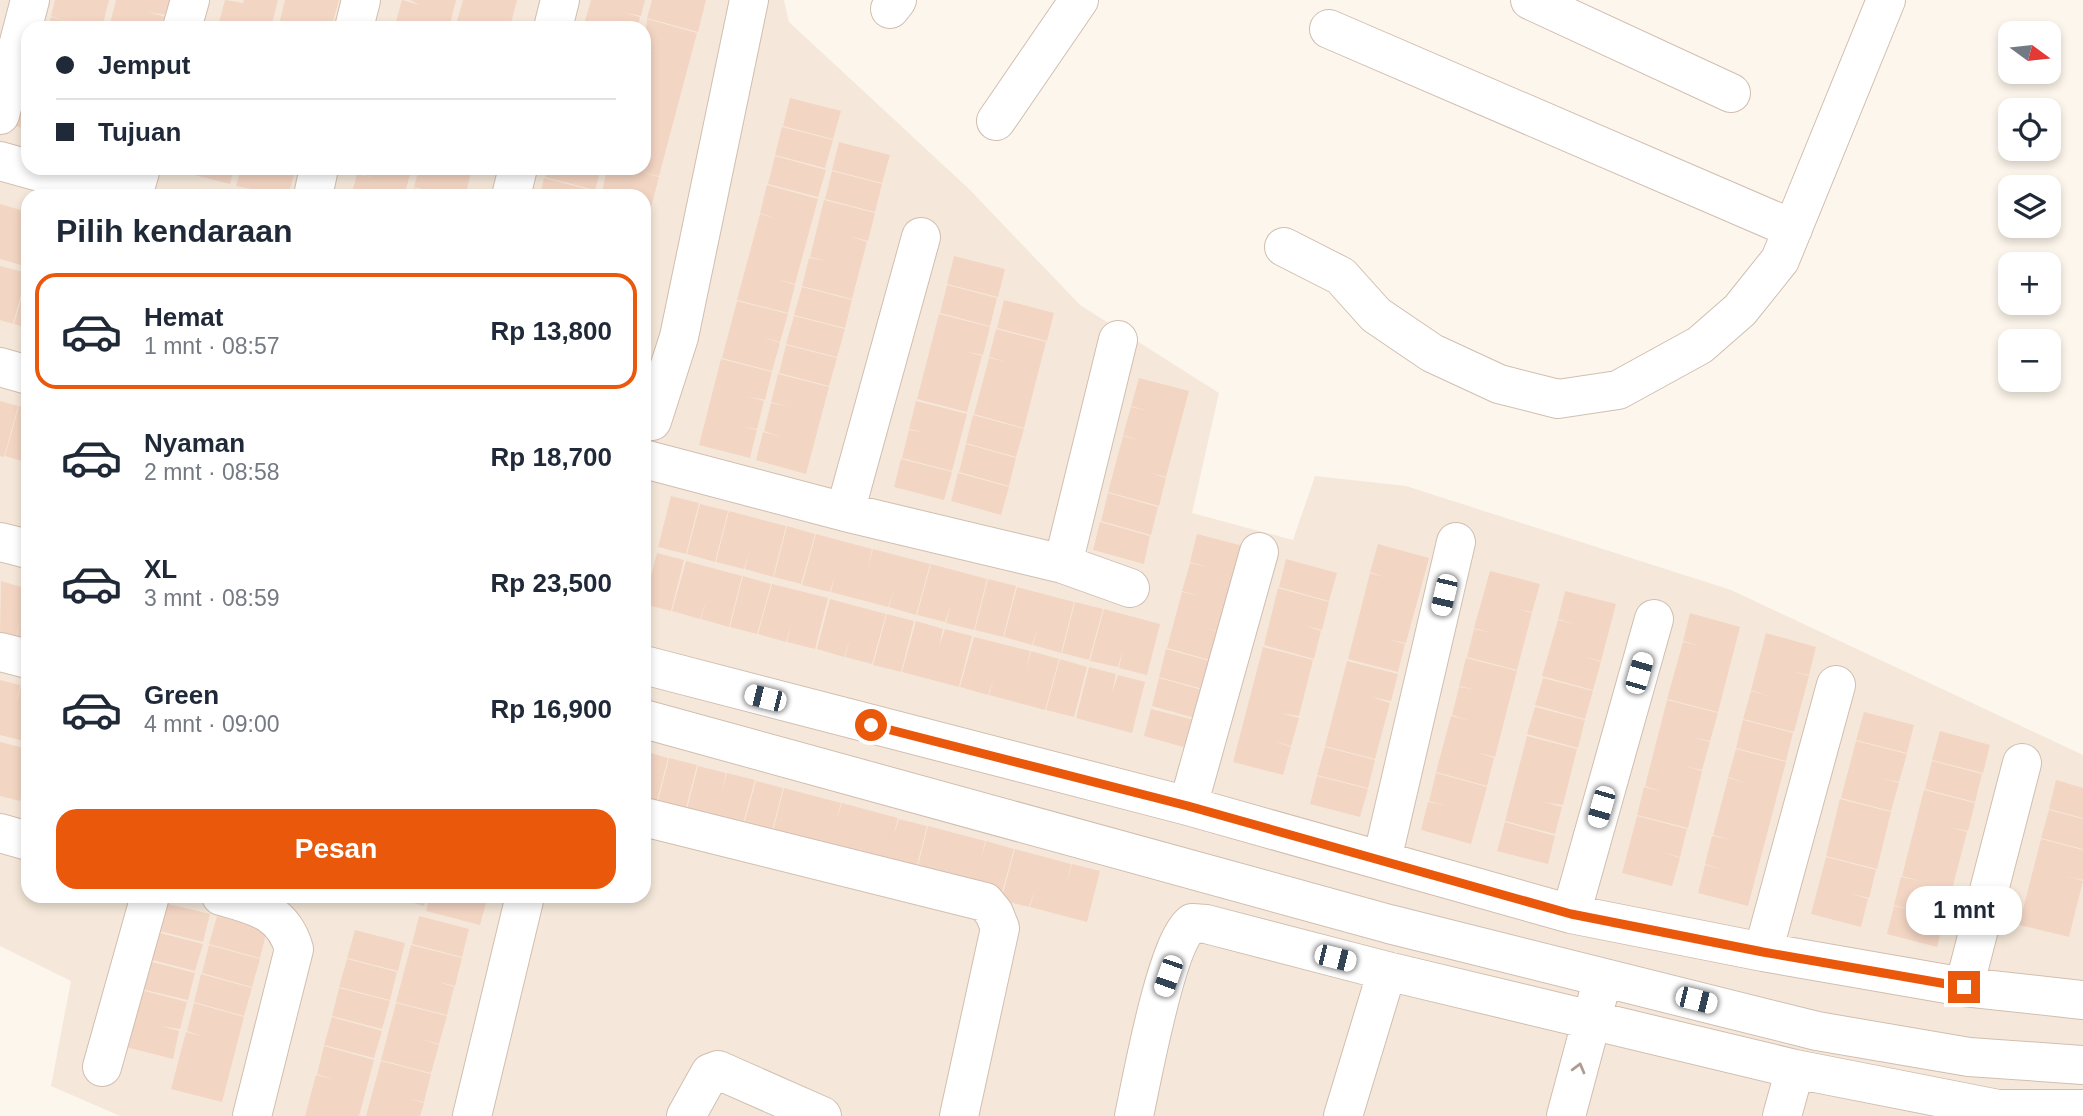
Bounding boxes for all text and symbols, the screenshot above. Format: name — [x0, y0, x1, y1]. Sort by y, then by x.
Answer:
north arrow — [1998, 21, 2062, 84]
map controls — [1998, 21, 2061, 392]
text: Jemput — [98, 50, 190, 80]
button: locate — [1998, 98, 2061, 161]
text: Tujuan — [98, 117, 181, 147]
button: layers — [1998, 175, 2061, 238]
text: Pilih kendaraan — [56, 213, 293, 249]
button: + — [1998, 252, 2061, 315]
icon: car — [60, 300, 123, 363]
text: Hemat — [144, 302, 223, 332]
text: Rp 13,800 — [491, 316, 612, 346]
button: − — [1998, 329, 2061, 392]
text: 1 mnt · 08:57 — [144, 333, 280, 359]
icon: car — [60, 426, 123, 489]
text: Nyaman — [144, 428, 245, 458]
text: Rp 18,700 — [491, 442, 612, 472]
text: 2 mnt · 08:58 — [144, 459, 280, 485]
icon: car — [60, 552, 123, 615]
text: XL — [144, 554, 177, 584]
text: Rp 23,500 — [491, 568, 612, 598]
car — [1430, 572, 1459, 618]
text: 3 mnt · 08:59 — [144, 585, 280, 611]
car — [1624, 650, 1655, 696]
icon: car — [60, 678, 123, 741]
text: Green — [144, 680, 219, 710]
car — [743, 683, 788, 713]
text: Rp 16,900 — [491, 694, 612, 724]
route start — [855, 709, 887, 741]
text: 4 mnt · 09:00 — [144, 711, 280, 737]
car — [1586, 784, 1617, 830]
button: Pesan — [56, 809, 616, 889]
callout: 1 mnt — [1906, 886, 2022, 934]
text: 1 mnt — [1933, 897, 1995, 923]
car — [1313, 943, 1358, 973]
car — [1152, 953, 1185, 999]
route end — [1948, 971, 1980, 1003]
car — [1674, 985, 1719, 1015]
one-way arrow — [1571, 1062, 1585, 1074]

